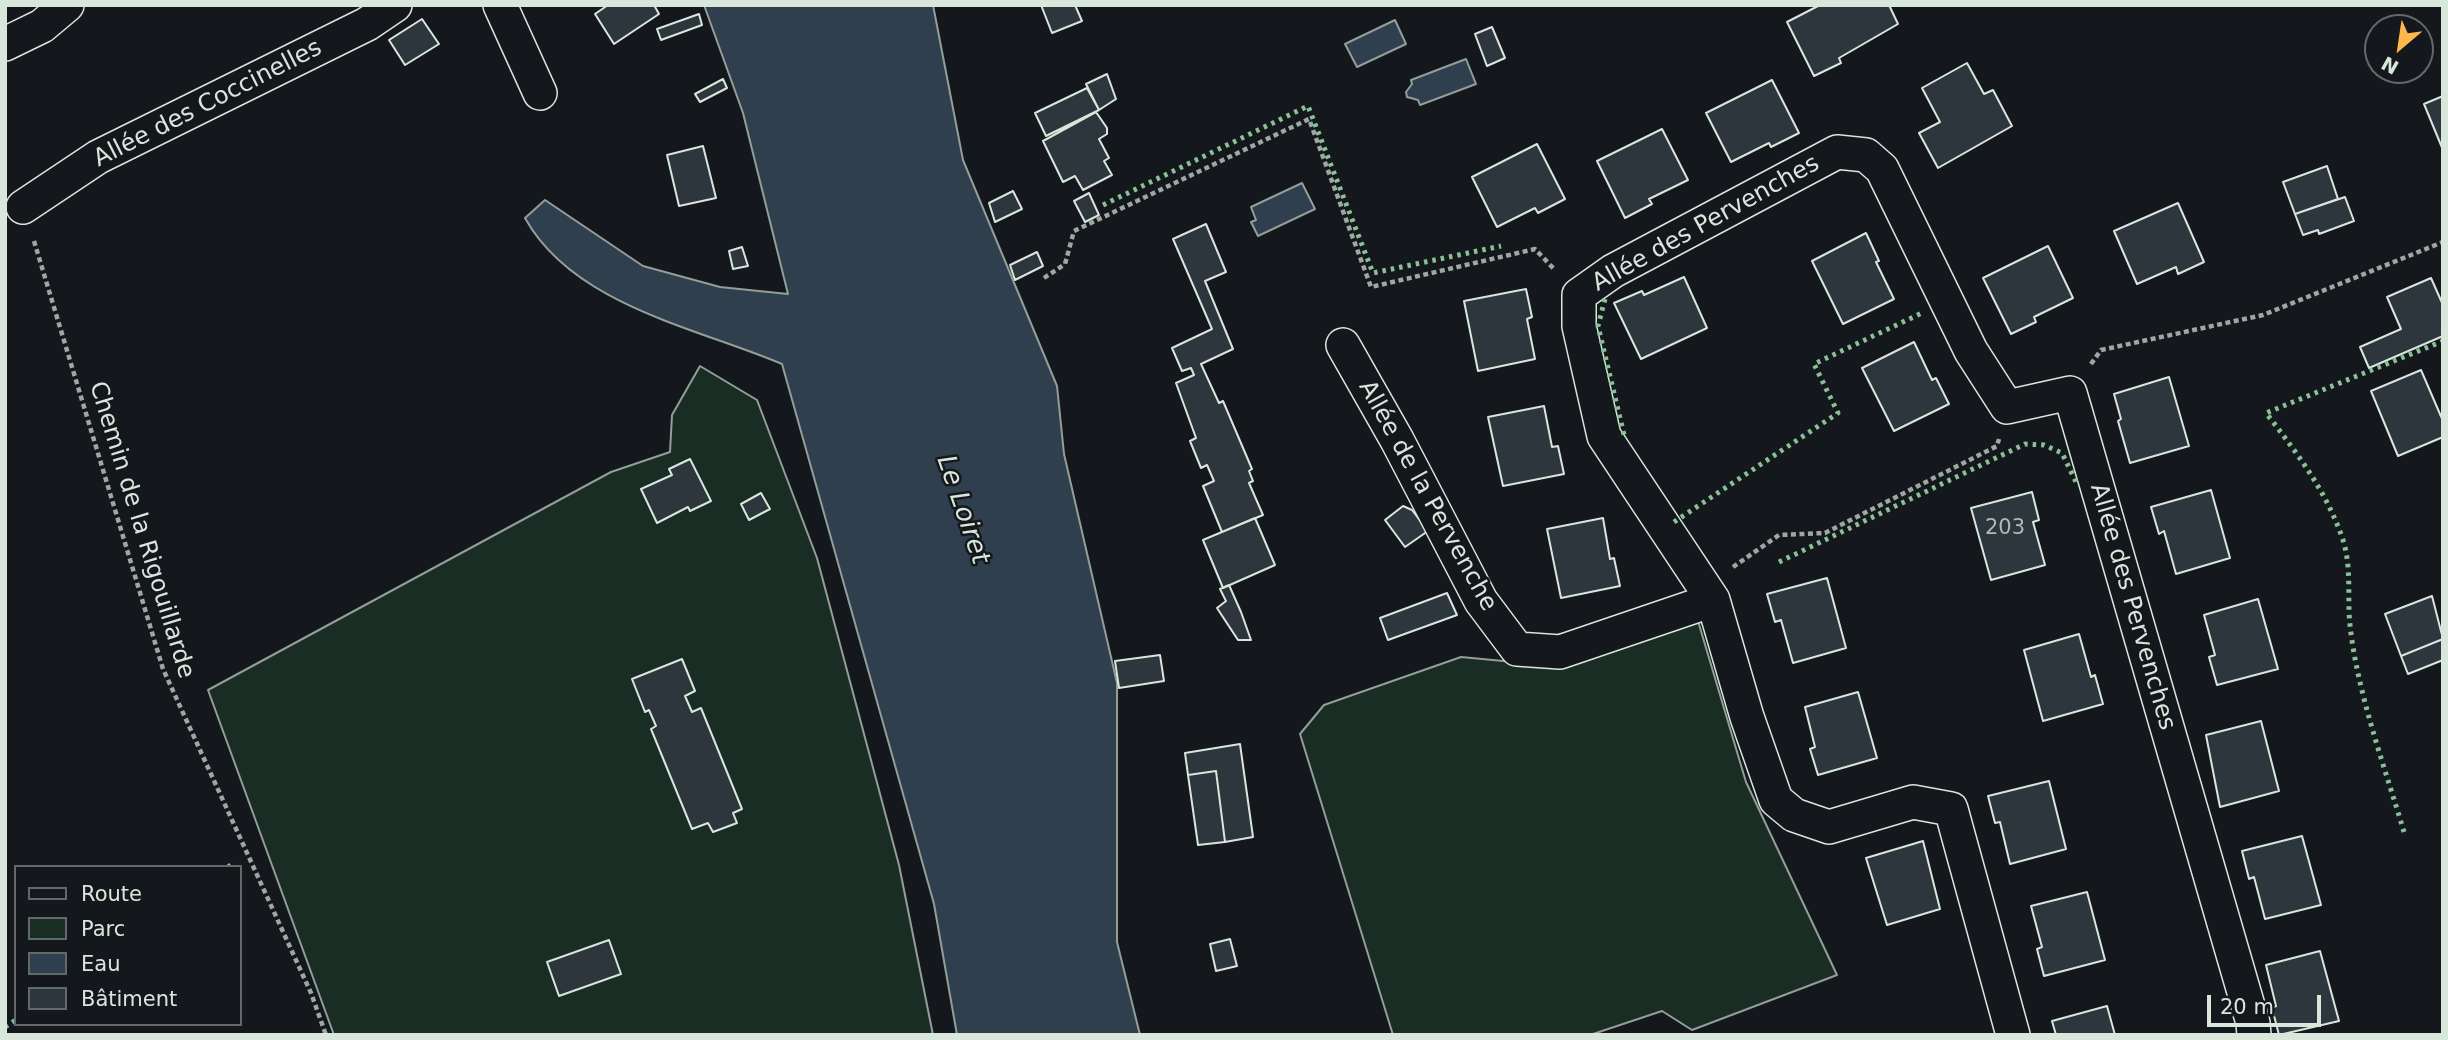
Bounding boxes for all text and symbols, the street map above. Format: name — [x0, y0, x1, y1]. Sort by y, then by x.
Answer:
north arrow — [2364, 14, 2434, 84]
street label: Allée des Coccinelles — [89, 34, 327, 174]
text: N — [2377, 52, 2402, 79]
street label: Allée des Pervenches — [1587, 150, 1825, 298]
street label: Allée de la Pervenche — [1352, 376, 1502, 616]
street label: Chemin de la Rigouillarde — [82, 378, 200, 682]
water label: Le Loiret — [929, 451, 995, 569]
street label: Allée des Pervenches — [2083, 480, 2181, 734]
house number: 203 — [1985, 516, 2025, 542]
legend — [14, 865, 242, 1026]
text: Route — [81, 882, 142, 906]
text: Parc — [81, 917, 125, 941]
text: Eau — [81, 952, 120, 976]
scale bar — [2210, 981, 2324, 1025]
text: Bâtiment — [81, 987, 177, 1011]
text: 20 m — [2220, 995, 2274, 1019]

